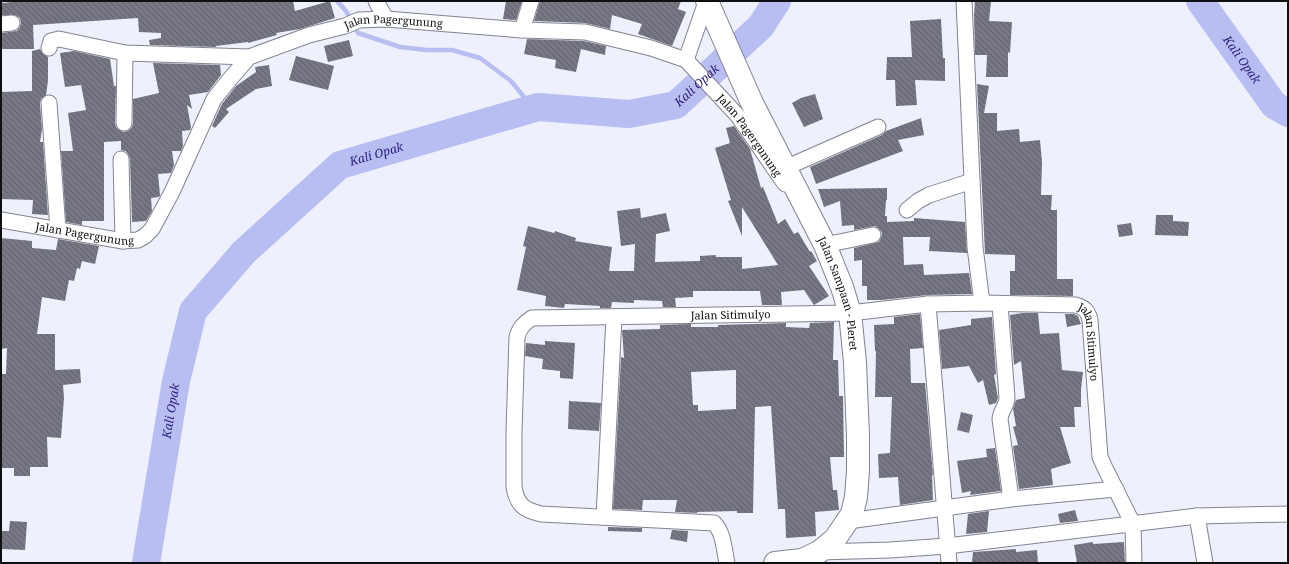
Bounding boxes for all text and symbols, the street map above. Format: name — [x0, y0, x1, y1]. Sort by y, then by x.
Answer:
street label: Jalan Pagergunung — [341, 11, 444, 33]
water label: Kali Opak — [1219, 31, 1266, 88]
water label: Kali Opak — [670, 59, 723, 111]
street label: Jalan Pagergunung — [713, 90, 786, 179]
water label: Kali Opak — [346, 138, 406, 170]
street label: Jalan Pagergunung — [33, 218, 135, 248]
street label: Jalan Sampaan - Pleret — [814, 233, 862, 351]
street label: Jalan Sitimulyo — [1075, 298, 1102, 382]
street label: Jalan Sitimulyo — [689, 306, 771, 323]
water label: Kali Opak — [157, 381, 184, 441]

